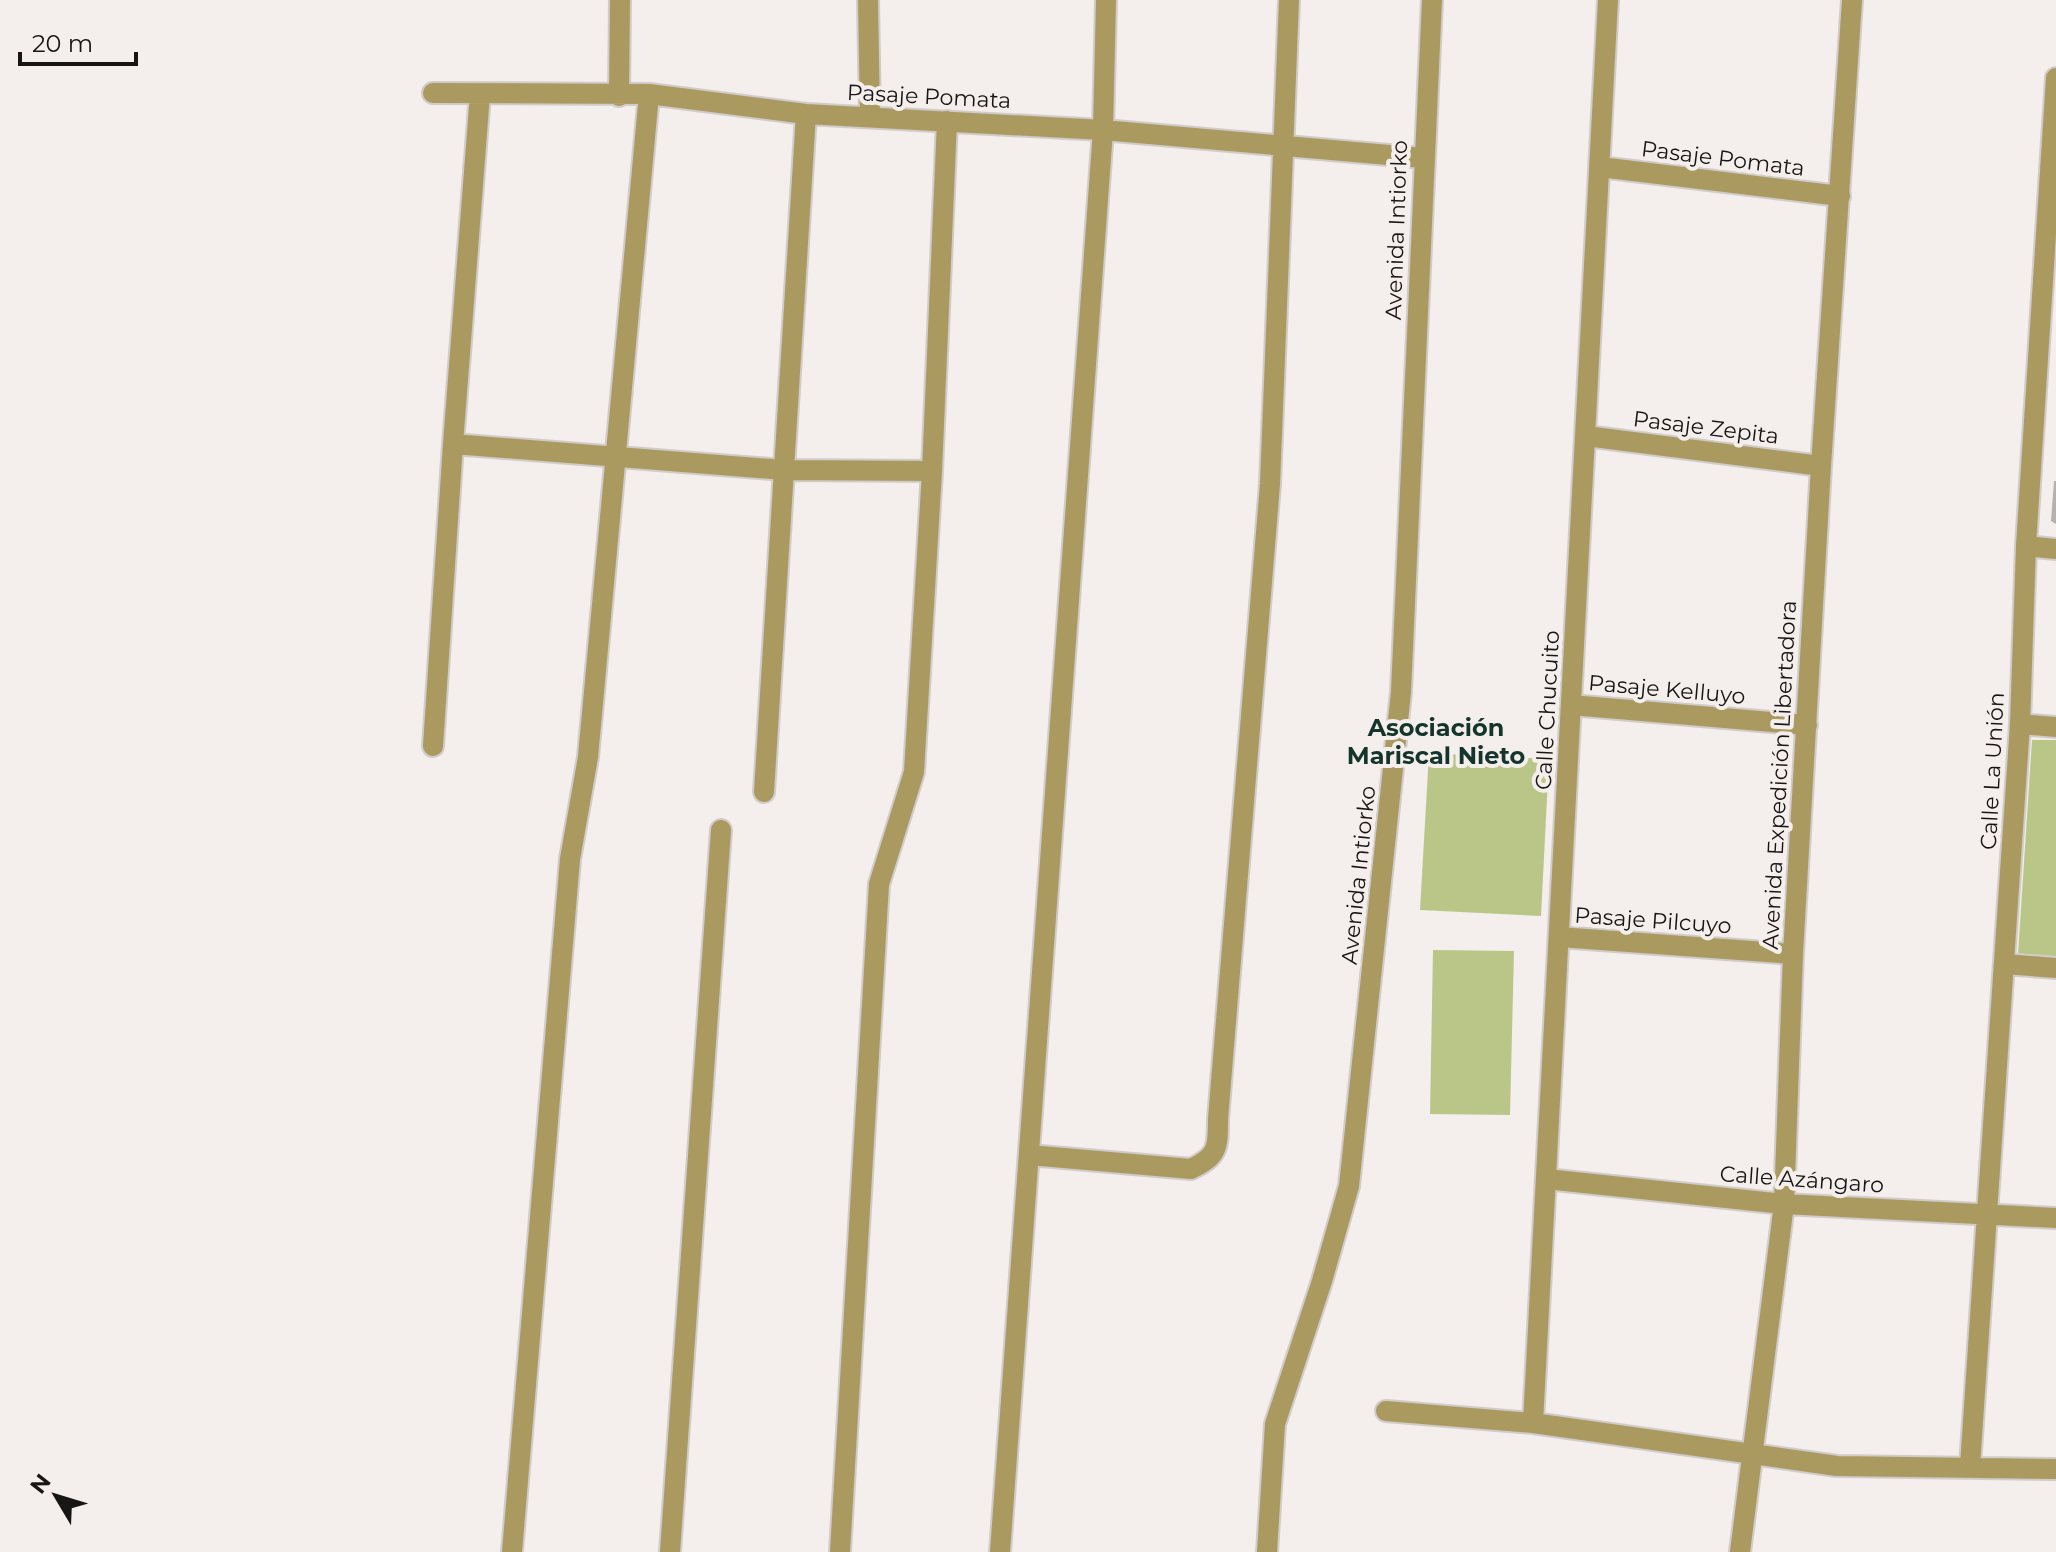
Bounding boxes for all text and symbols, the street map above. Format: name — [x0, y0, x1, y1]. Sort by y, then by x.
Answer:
scale bar — [20, 16, 136, 66]
text: 20 m — [32, 29, 93, 58]
street label: Pasaje Pomata — [846, 79, 1012, 114]
street label: Pasaje Pomata — [1640, 135, 1806, 182]
street label: Avenida Intiorko — [1380, 140, 1413, 320]
street label: Pasaje Zepita — [1632, 405, 1780, 450]
street label: Avenida Expedición Libertadora — [1757, 600, 1802, 950]
street label: Calle Chucuito — [1530, 630, 1565, 791]
street label: Pasaje Kelluyo — [1587, 669, 1747, 710]
street label: Calle La Unión — [1975, 691, 2010, 851]
district label: Asociación Mariscal Nieto — [1347, 713, 1525, 770]
street label: Avenida Intiorko — [1336, 784, 1381, 966]
street label: Pasaje Pilcuyo — [1574, 902, 1732, 939]
street label: Calle Azángaro — [1719, 1160, 1885, 1199]
north arrow — [16, 1456, 96, 1536]
text: N — [25, 1469, 57, 1499]

